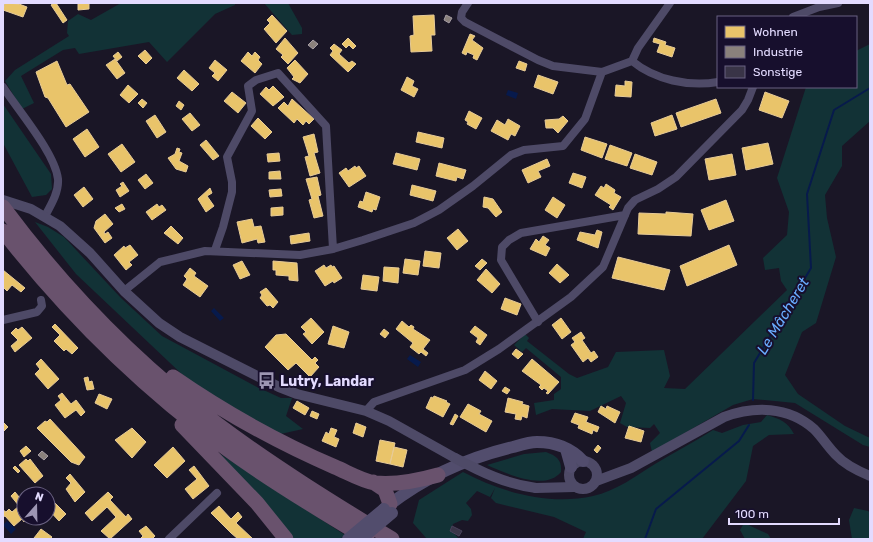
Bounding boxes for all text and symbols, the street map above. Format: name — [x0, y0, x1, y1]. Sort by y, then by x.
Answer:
legend — [717, 16, 857, 88]
text: Wohnen — [753, 25, 798, 39]
text: Industrie — [753, 45, 803, 59]
text: Sonstige — [753, 65, 802, 79]
water label: Le Mâcheret — [753, 274, 813, 358]
bus stop icon: Lutry, Landar — [257, 371, 277, 391]
place label: Lutry, Landar — [280, 373, 374, 390]
north arrow — [16, 486, 56, 526]
text: N — [33, 490, 45, 505]
scale bar — [729, 500, 839, 526]
text: 100 m — [735, 507, 769, 521]

